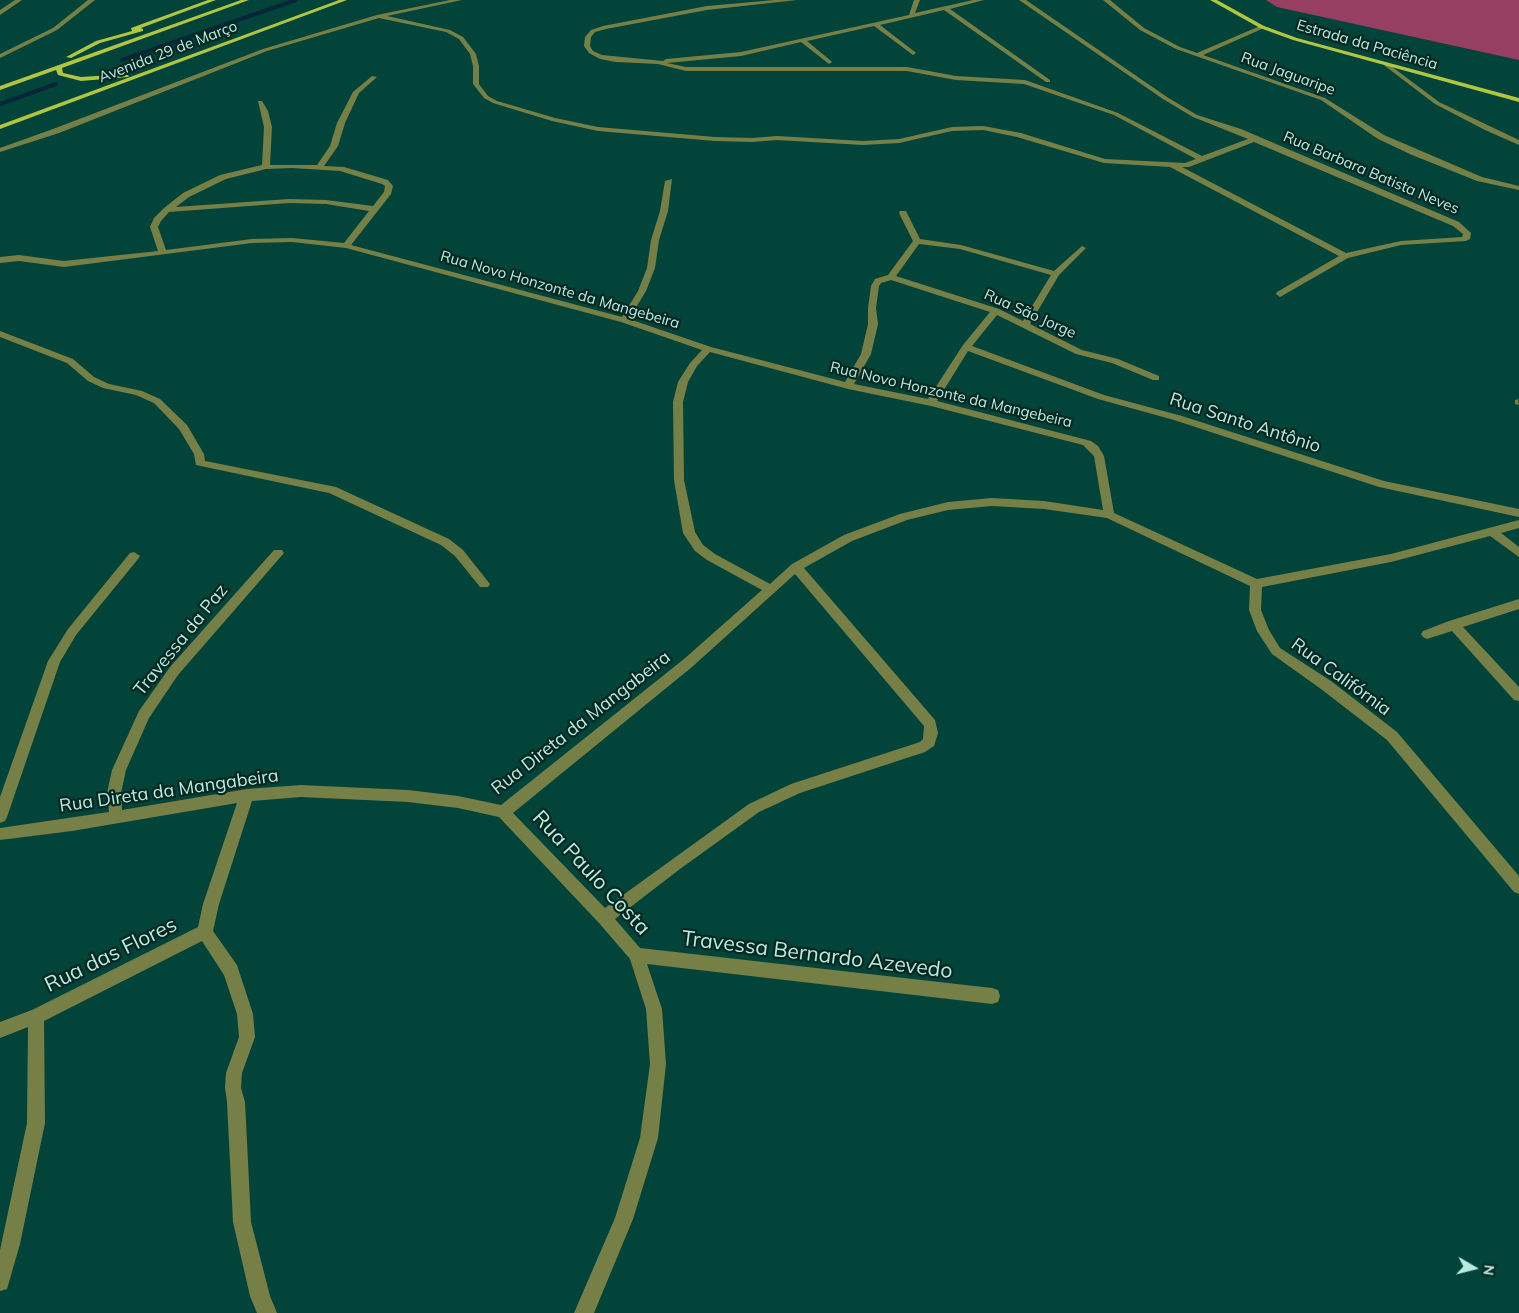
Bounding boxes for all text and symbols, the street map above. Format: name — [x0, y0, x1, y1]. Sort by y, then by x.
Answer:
street label: Estrada da Paciência — [1294, 16, 1440, 74]
street label: Avenida 29 de Março — [96, 17, 240, 87]
street label: Rua Jaguaripe — [1239, 49, 1337, 99]
street label: Rua Barbara Batista Neves — [1280, 128, 1462, 218]
street label: Rua Novo Honzonte da Mangebeira — [438, 247, 682, 333]
street label: Rua São Jorge — [981, 286, 1079, 342]
street label: Rua Novo Honzonte da Mangebeira — [828, 358, 1074, 432]
street label: Rua Santo Antônio — [1167, 388, 1323, 458]
street label: Travessa da Paz — [130, 580, 232, 700]
street label: Rua Califórnia — [1287, 634, 1395, 720]
street label: Rua Direta da Mangabeira — [487, 646, 675, 800]
street label: Rua Direta da Mangabeira — [58, 765, 280, 817]
street label: Rua Paulo Costa — [527, 806, 655, 940]
street label: Rua das Flores — [41, 912, 181, 998]
street label: Travessa Bernardo Azevedo — [680, 926, 954, 984]
north arrow — [1449, 1243, 1499, 1293]
text: N — [1479, 1264, 1499, 1277]

